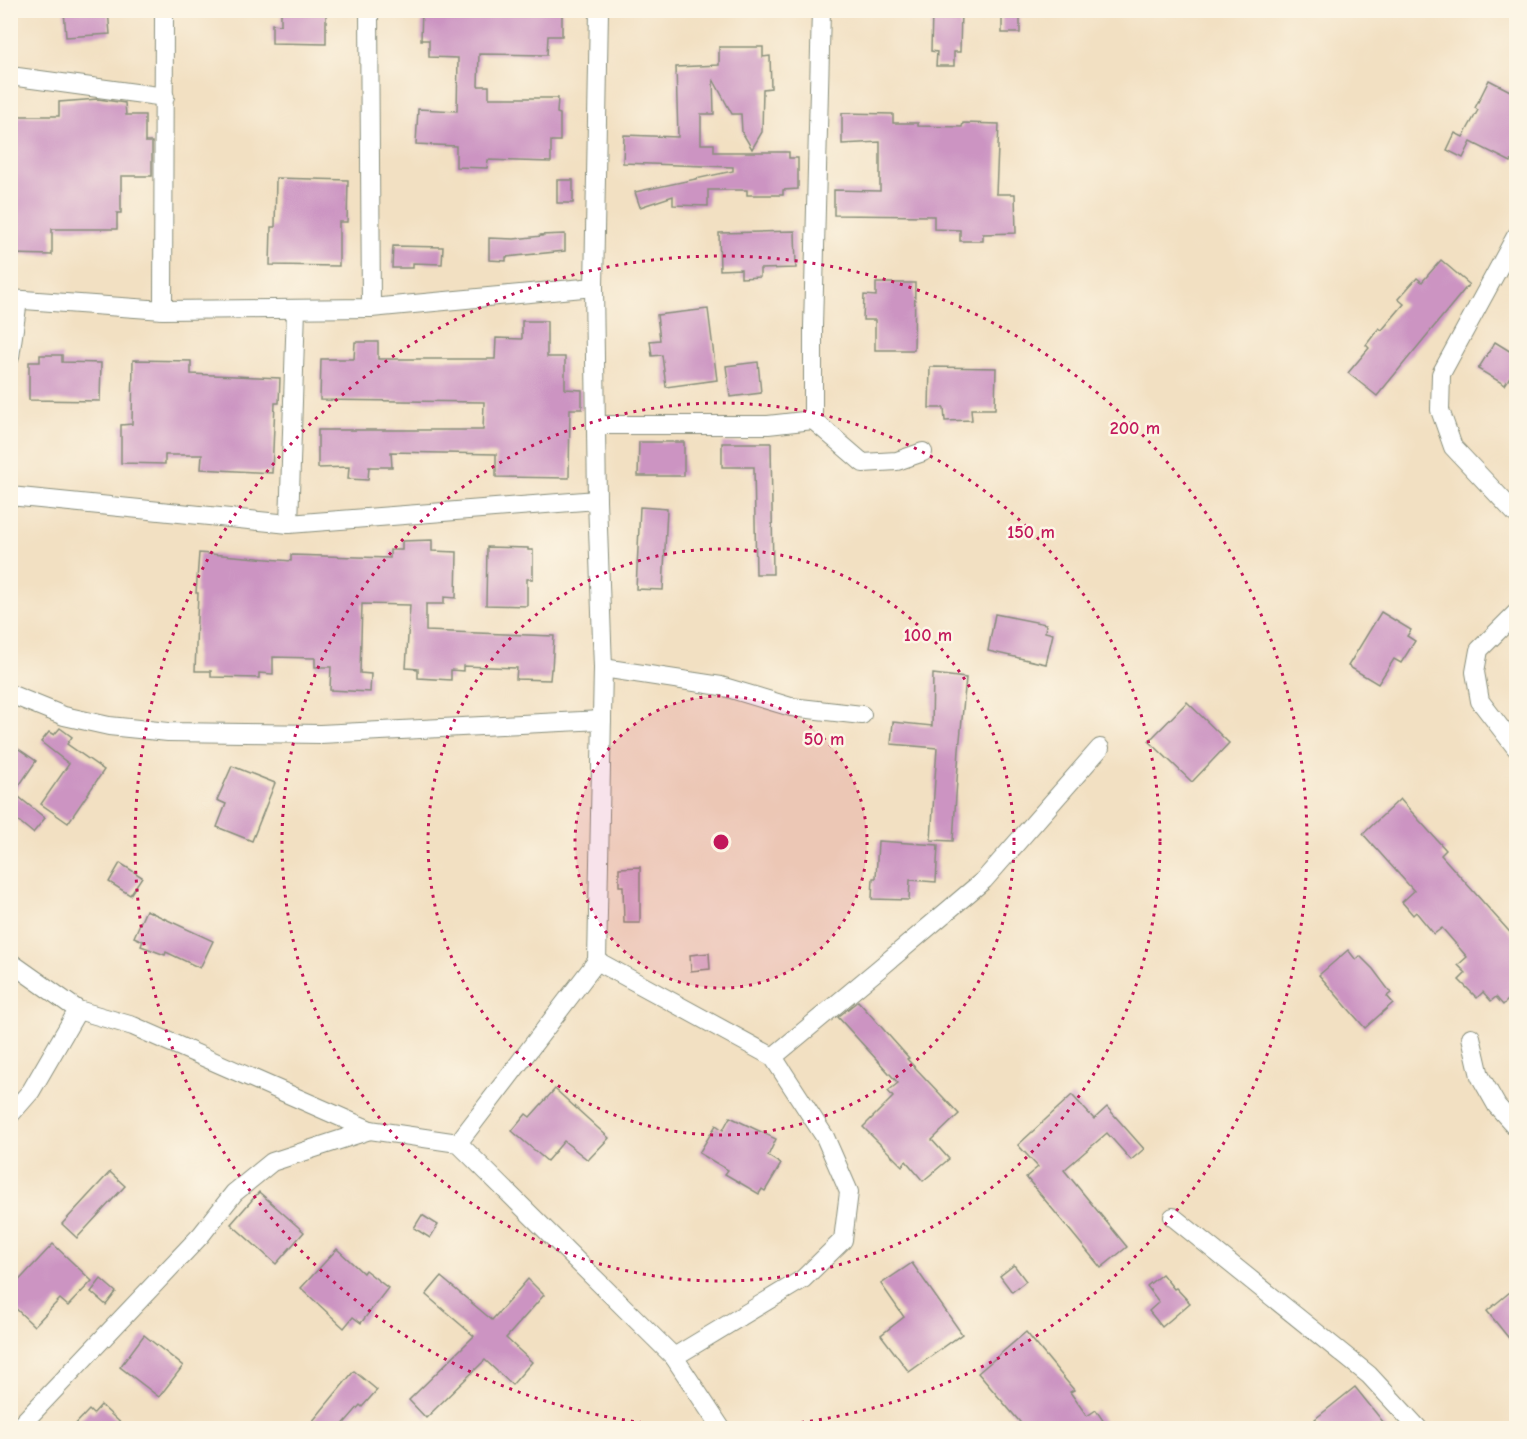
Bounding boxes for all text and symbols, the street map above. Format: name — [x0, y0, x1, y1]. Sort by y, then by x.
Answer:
text: 200 m — [1110, 418, 1160, 439]
text: 150 m — [1007, 522, 1055, 543]
text: 100 m — [904, 625, 952, 646]
text: 50 m — [804, 729, 844, 750]
centre of rings — [711, 832, 731, 852]

